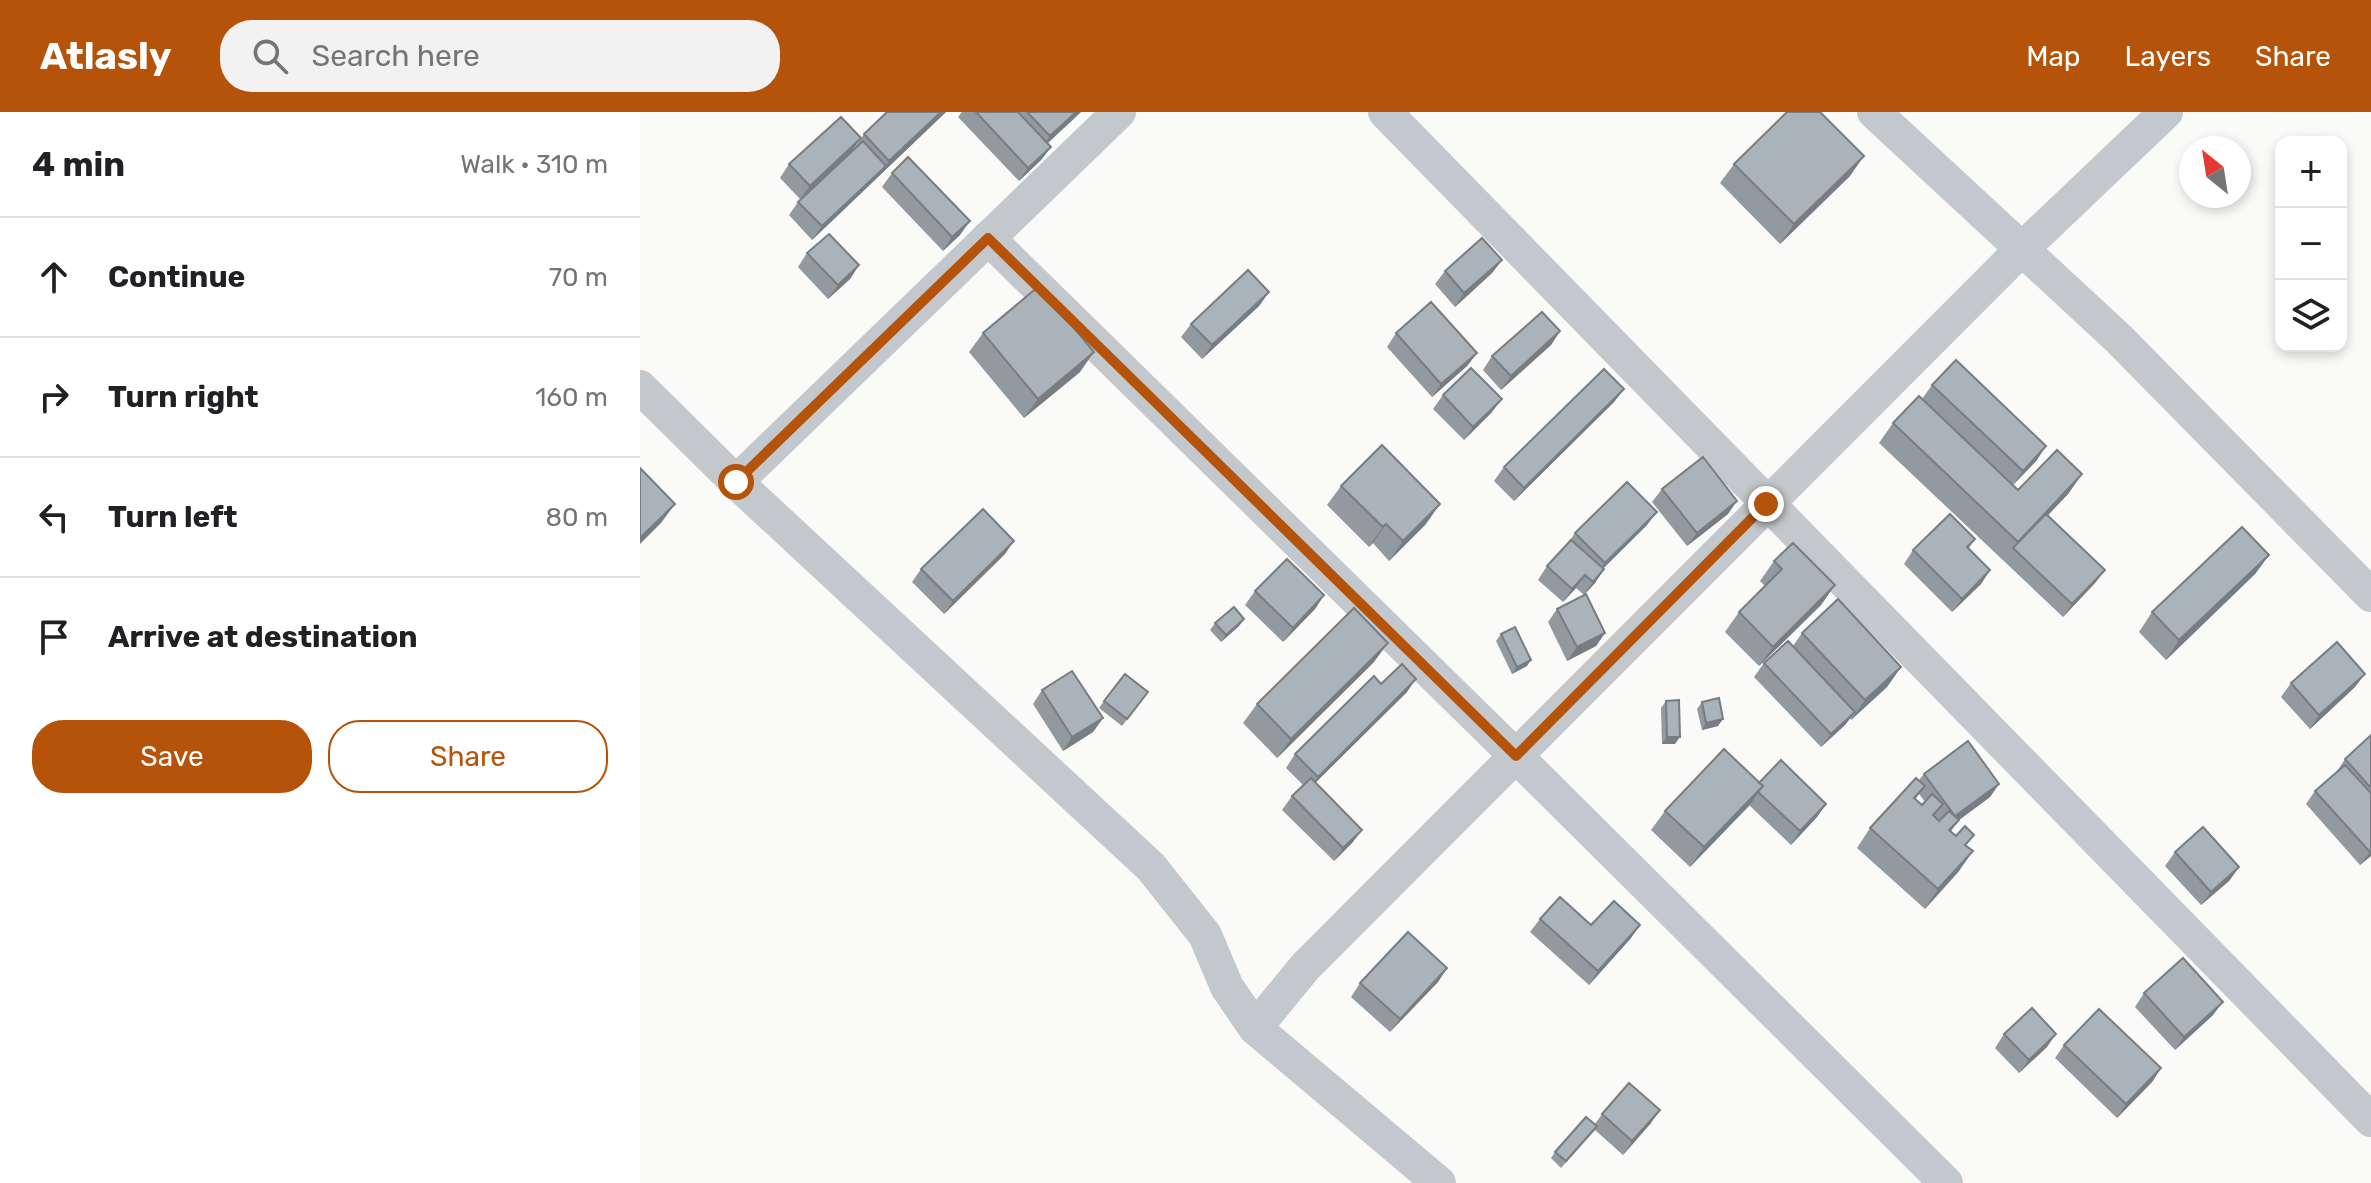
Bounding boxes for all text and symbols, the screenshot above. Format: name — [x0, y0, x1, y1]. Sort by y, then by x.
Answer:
search box — [220, 20, 780, 92]
text: Atlasly — [40, 33, 172, 79]
icon: search — [248, 34, 292, 78]
text: Search here — [312, 38, 480, 74]
text: Map — [2026, 40, 2081, 73]
text: Layers — [2125, 40, 2211, 73]
text: Share — [2255, 40, 2331, 73]
north arrow — [2179, 136, 2251, 208]
map controls — [2275, 136, 2347, 352]
button: + — [2275, 136, 2347, 208]
text: 4 min — [32, 144, 125, 185]
text: Walk · 310 m — [460, 149, 608, 180]
button: − — [2275, 208, 2347, 280]
icon: ahead — [32, 255, 76, 299]
text: Continue — [108, 259, 245, 295]
text: 70 m — [549, 262, 608, 293]
button: layers — [2275, 280, 2347, 352]
icon: right — [32, 375, 76, 419]
text: Turn right — [108, 379, 259, 415]
text: 160 m — [535, 382, 608, 413]
route start — [718, 464, 754, 500]
route end — [1748, 486, 1784, 522]
icon: left — [32, 495, 76, 539]
text: Turn left — [108, 499, 238, 535]
text: 80 m — [545, 502, 608, 533]
icon: arrive — [32, 615, 76, 659]
text: Arrive at destination — [108, 619, 418, 655]
button: Save — [32, 720, 312, 793]
button: Share — [328, 720, 608, 793]

